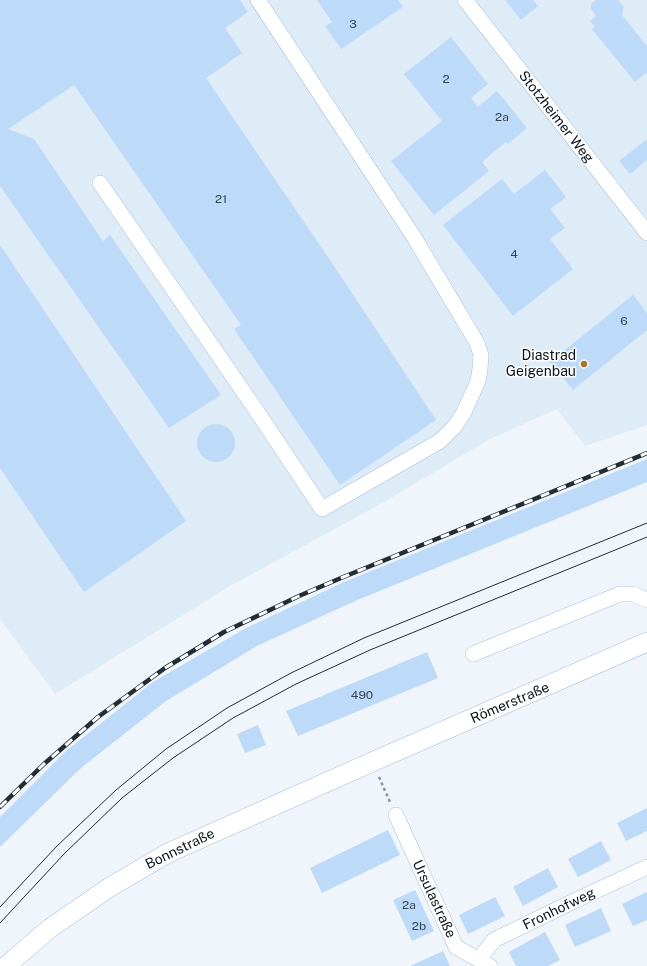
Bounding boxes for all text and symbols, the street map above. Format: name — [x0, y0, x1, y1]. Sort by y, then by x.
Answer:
house number: 3 — [349, 17, 357, 31]
street label: Stotzheimer Weg — [515, 68, 597, 166]
house number: 2 — [442, 72, 450, 86]
house number: 2a — [495, 110, 509, 124]
house number: 21 — [215, 192, 227, 206]
house number: 4 — [510, 247, 518, 261]
house number: 6 — [620, 314, 628, 328]
place label: Diastrad Geigenbau — [506, 348, 576, 380]
marker: Diastrad Geigenbau — [579, 359, 589, 369]
street label: Römerstraße — [468, 679, 552, 727]
house number: 490 — [351, 688, 373, 702]
street label: Bonnstraße — [143, 825, 217, 873]
street label: Ursulastraße — [409, 857, 459, 941]
street label: Fronhofweg — [520, 884, 598, 934]
house number: 2a — [402, 898, 416, 912]
house number: 2b — [412, 919, 426, 933]

